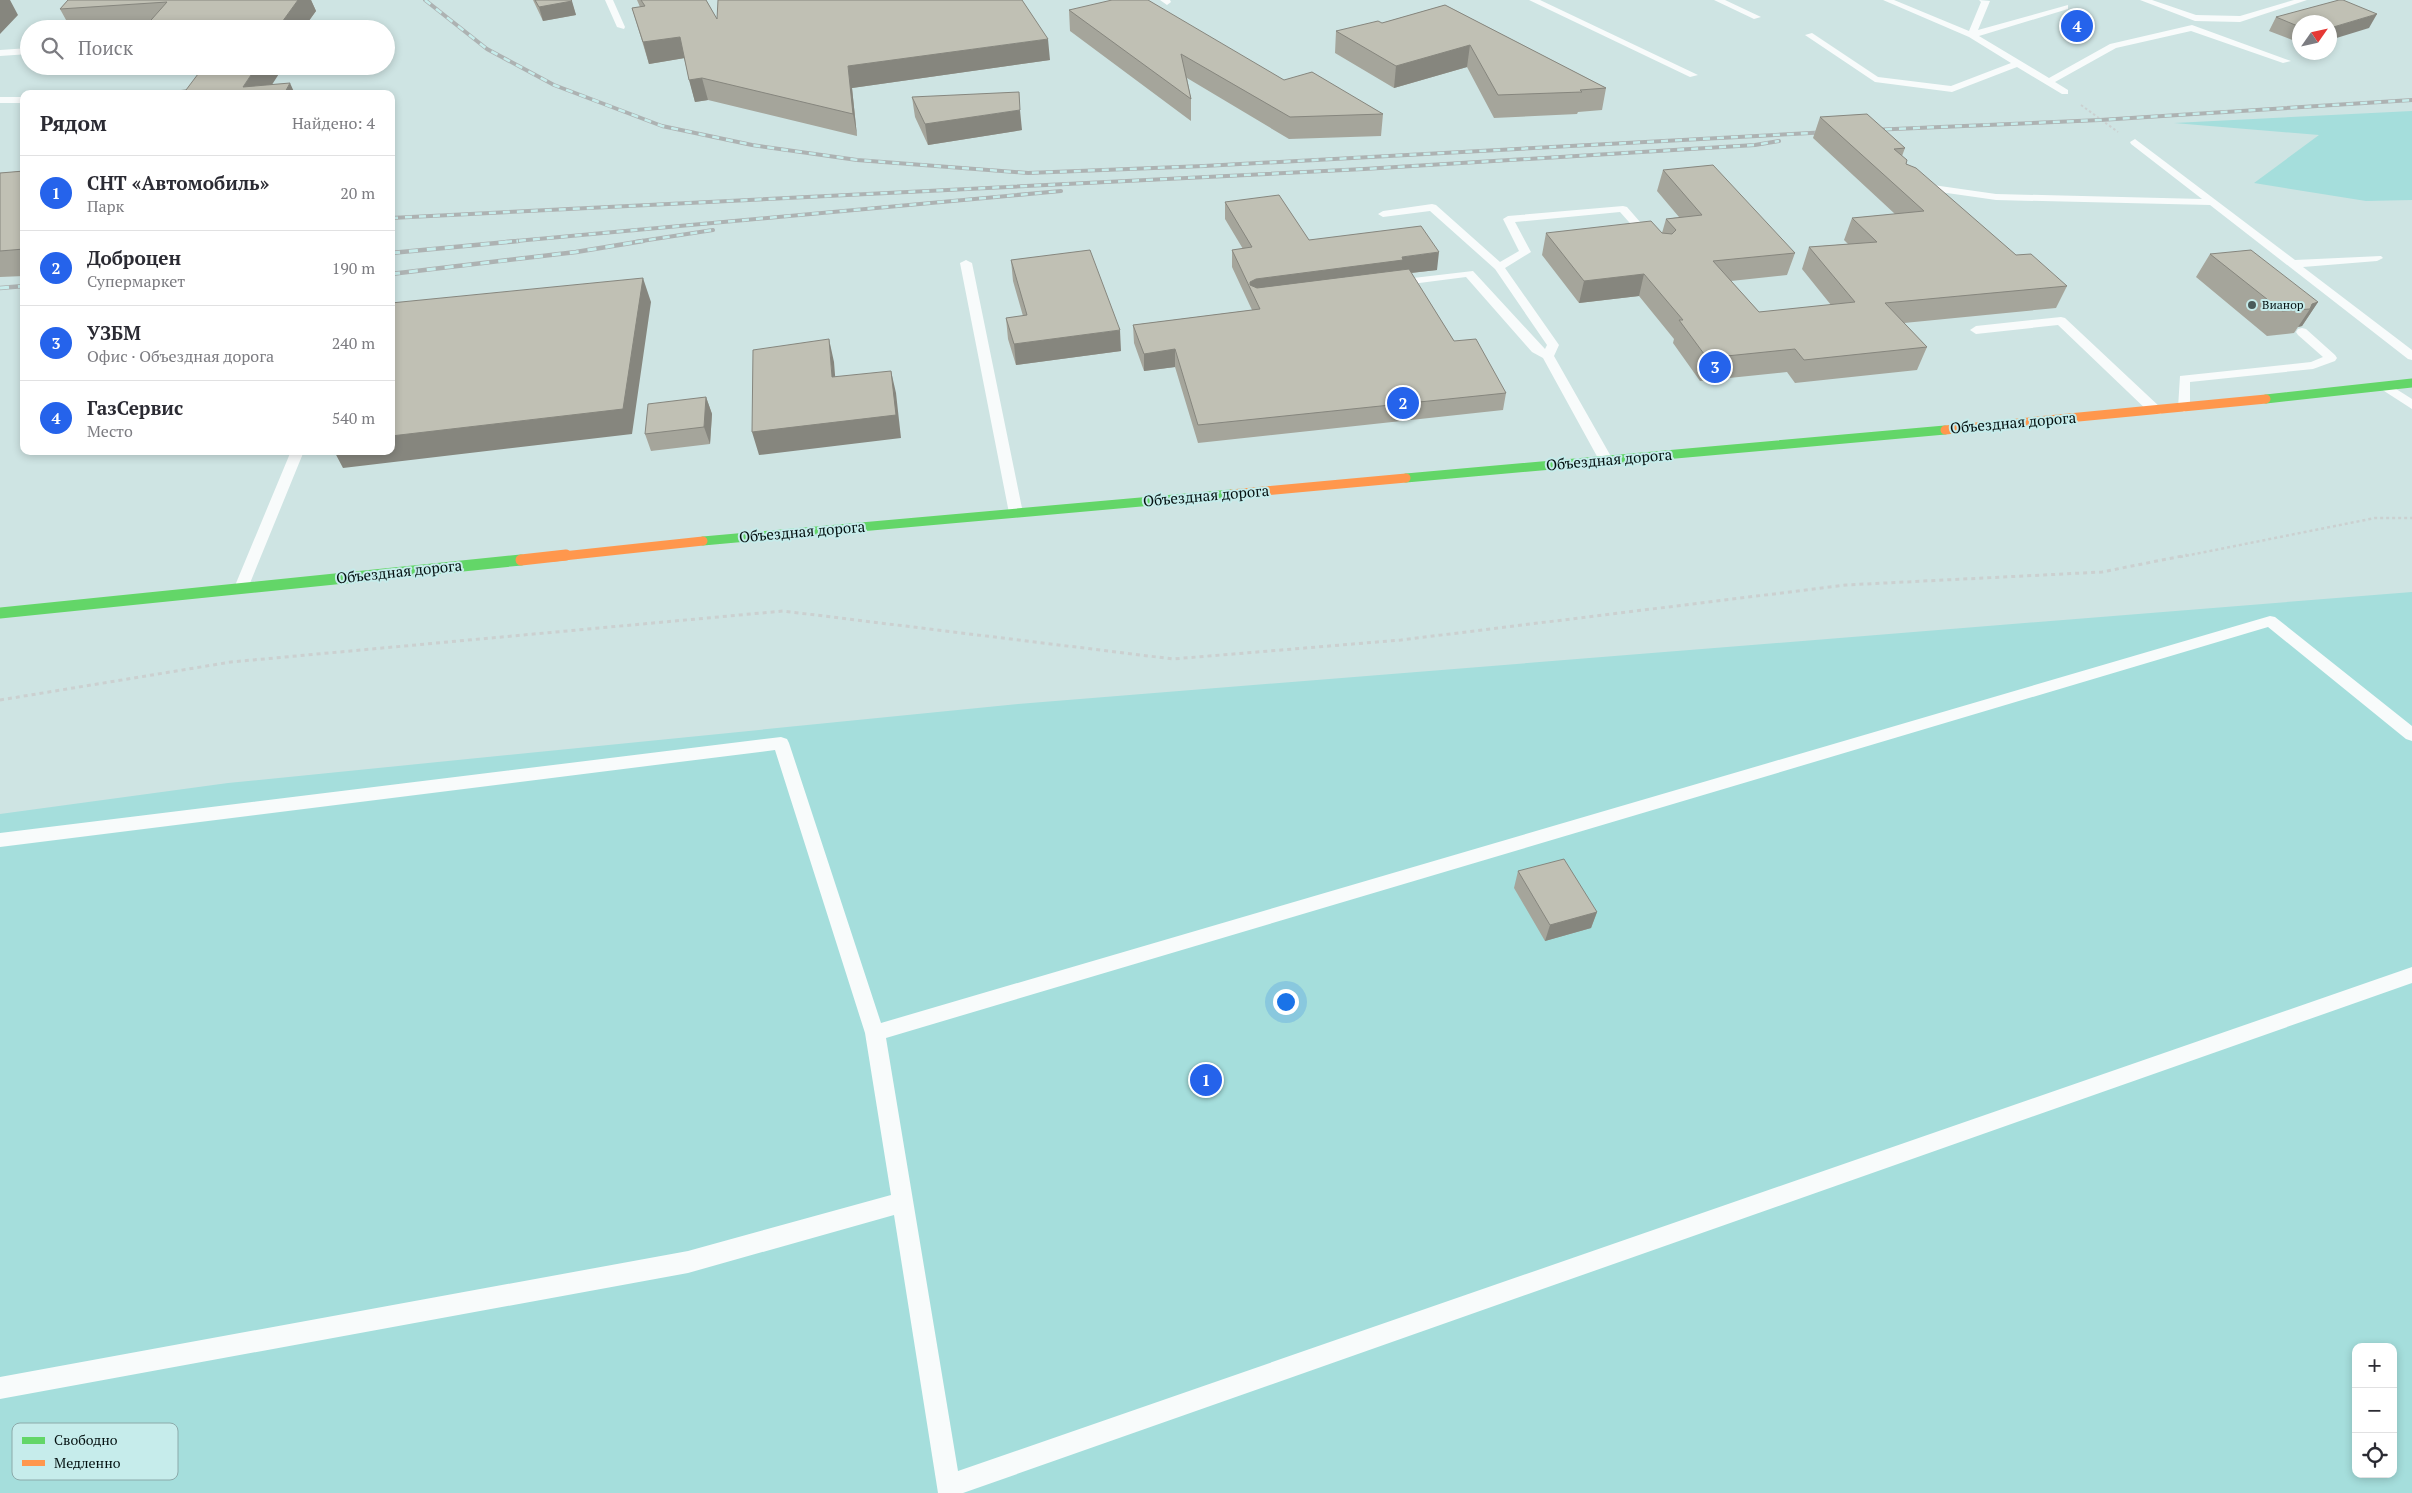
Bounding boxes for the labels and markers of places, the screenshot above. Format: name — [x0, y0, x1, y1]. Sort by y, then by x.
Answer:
pin: 4 — [2061, 7, 2093, 45]
place label: Вианор — [2262, 297, 2304, 312]
marker: Вианор — [2246, 299, 2258, 311]
pin: 3 — [1699, 348, 1731, 386]
pin: 2 — [1387, 384, 1419, 422]
pin: 1 — [1190, 1061, 1222, 1099]

